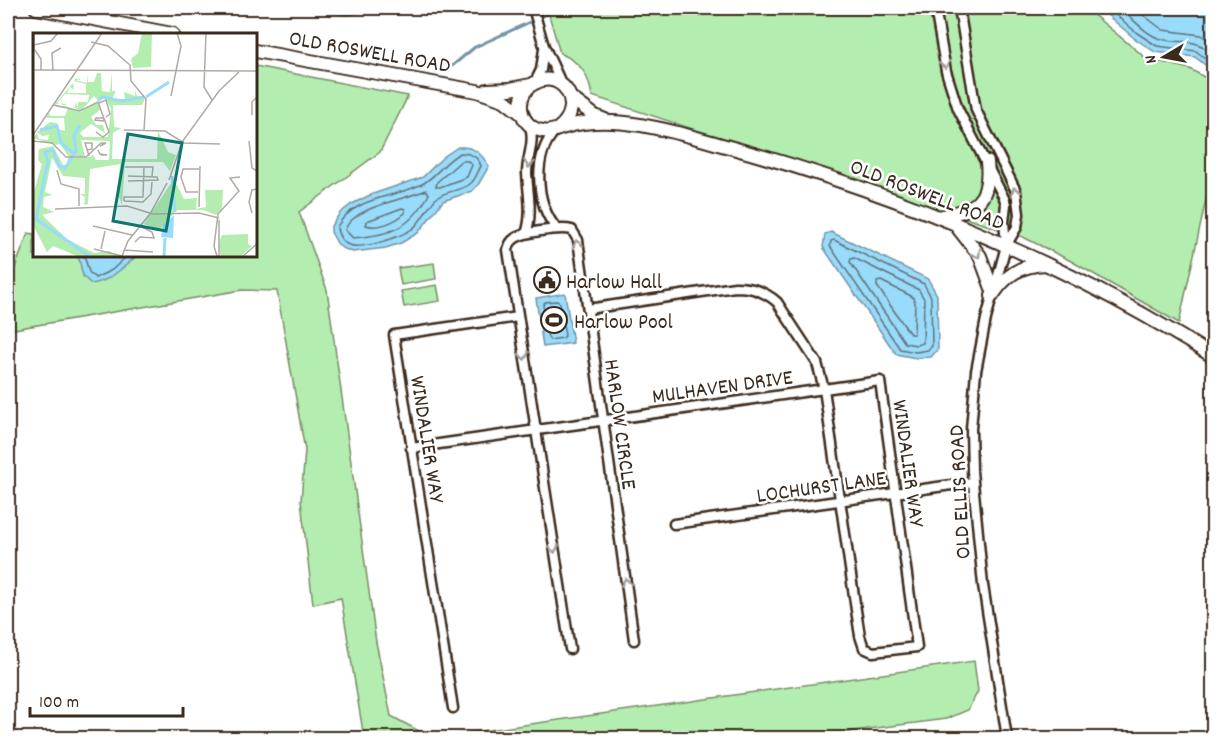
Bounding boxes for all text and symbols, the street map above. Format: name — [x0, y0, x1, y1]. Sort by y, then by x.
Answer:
street label: OLD ROSWELL ROAD — [286, 24, 453, 83]
north arrow — [1134, 27, 1194, 87]
inset map — [33, 33, 256, 256]
text: N — [1140, 53, 1164, 65]
one-way arrow — [938, 60, 951, 70]
street label: OLD ROSWELL ROAD — [845, 153, 1009, 240]
one-way arrow — [523, 160, 535, 169]
one-way arrow — [1009, 186, 1022, 197]
one-way arrow — [572, 239, 585, 249]
one-way arrow — [970, 248, 982, 258]
public building icon: Harlow Hall — [532, 265, 562, 295]
place label: Harlow Hall — [566, 268, 662, 299]
sports icon: Harlow Pool — [539, 305, 569, 335]
place label: Harlow Pool — [574, 308, 673, 339]
one-way arrow — [518, 351, 530, 361]
street label: HARLOW CIRCLE — [594, 357, 643, 492]
street label: MULHAVEN DRIVE — [650, 363, 795, 414]
street label: WINDALIER WAY — [400, 374, 451, 506]
street label: WINDALIER WAY — [882, 398, 931, 530]
street label: OLD ELLIS ROAD — [943, 424, 980, 560]
street label: LOCHURST LANE — [755, 464, 888, 513]
one-way arrow — [548, 544, 560, 553]
one-way arrow — [621, 578, 633, 587]
scale bar — [30, 680, 183, 718]
text: 100 m — [39, 691, 79, 716]

